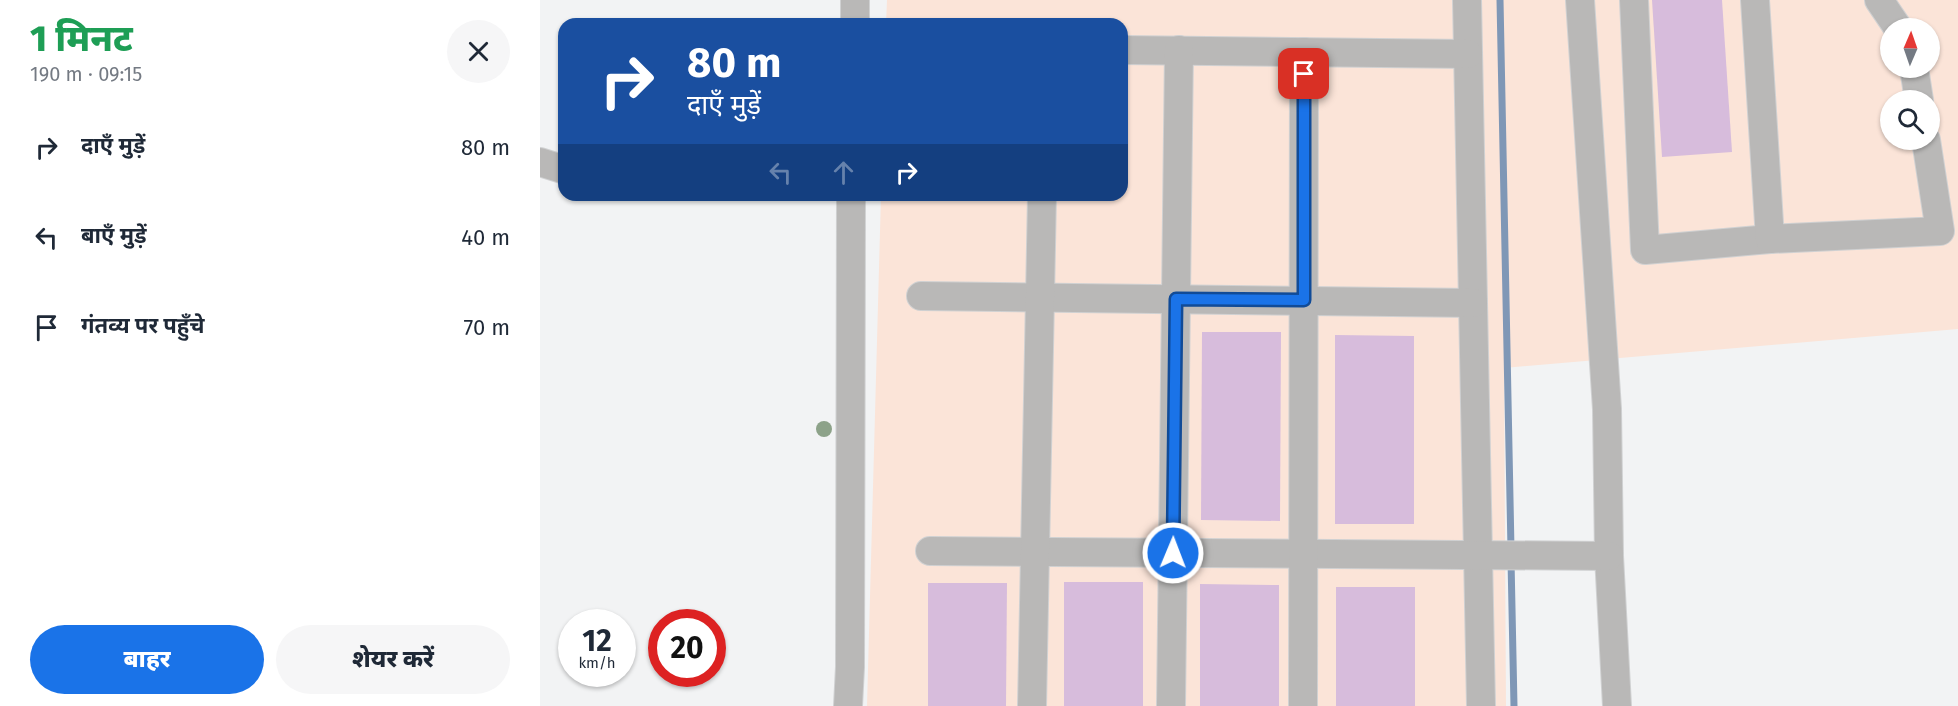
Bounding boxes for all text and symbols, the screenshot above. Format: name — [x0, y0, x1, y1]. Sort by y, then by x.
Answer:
text: 1 मिनट — [30, 17, 133, 61]
north arrow — [1880, 18, 1940, 78]
map controls — [1880, 18, 1940, 150]
button: close — [447, 20, 510, 83]
text: 80 m — [687, 38, 781, 88]
icon: right — [588, 42, 666, 120]
pin — [1278, 48, 1329, 99]
icon: arrive — [1287, 57, 1320, 90]
text: 190 m · 09:15 — [30, 62, 142, 86]
text: दाएँ मुड़ें — [687, 89, 761, 121]
button: search — [1880, 90, 1940, 150]
icon: right — [30, 131, 63, 164]
text: दाएँ मुड़ें — [81, 132, 145, 159]
text: 80 m — [461, 134, 510, 161]
icon: left — [764, 156, 797, 189]
icon: ahead — [827, 156, 860, 189]
icon: right — [890, 156, 923, 189]
icon: left — [30, 221, 63, 254]
text: बाएँ मुड़ें — [81, 222, 147, 249]
text: 40 m — [461, 224, 510, 251]
icon: arrive — [30, 311, 63, 344]
text: गंतव्य पर पहुँचे — [81, 312, 205, 339]
text: 70 m — [464, 314, 510, 341]
position arrow — [1141, 521, 1205, 585]
speed limit sign: 20 — [648, 609, 726, 687]
text: 12 — [582, 623, 612, 659]
button: बाहर — [30, 625, 264, 694]
button: शेयर करें — [276, 625, 510, 694]
text: km/h — [578, 654, 616, 672]

